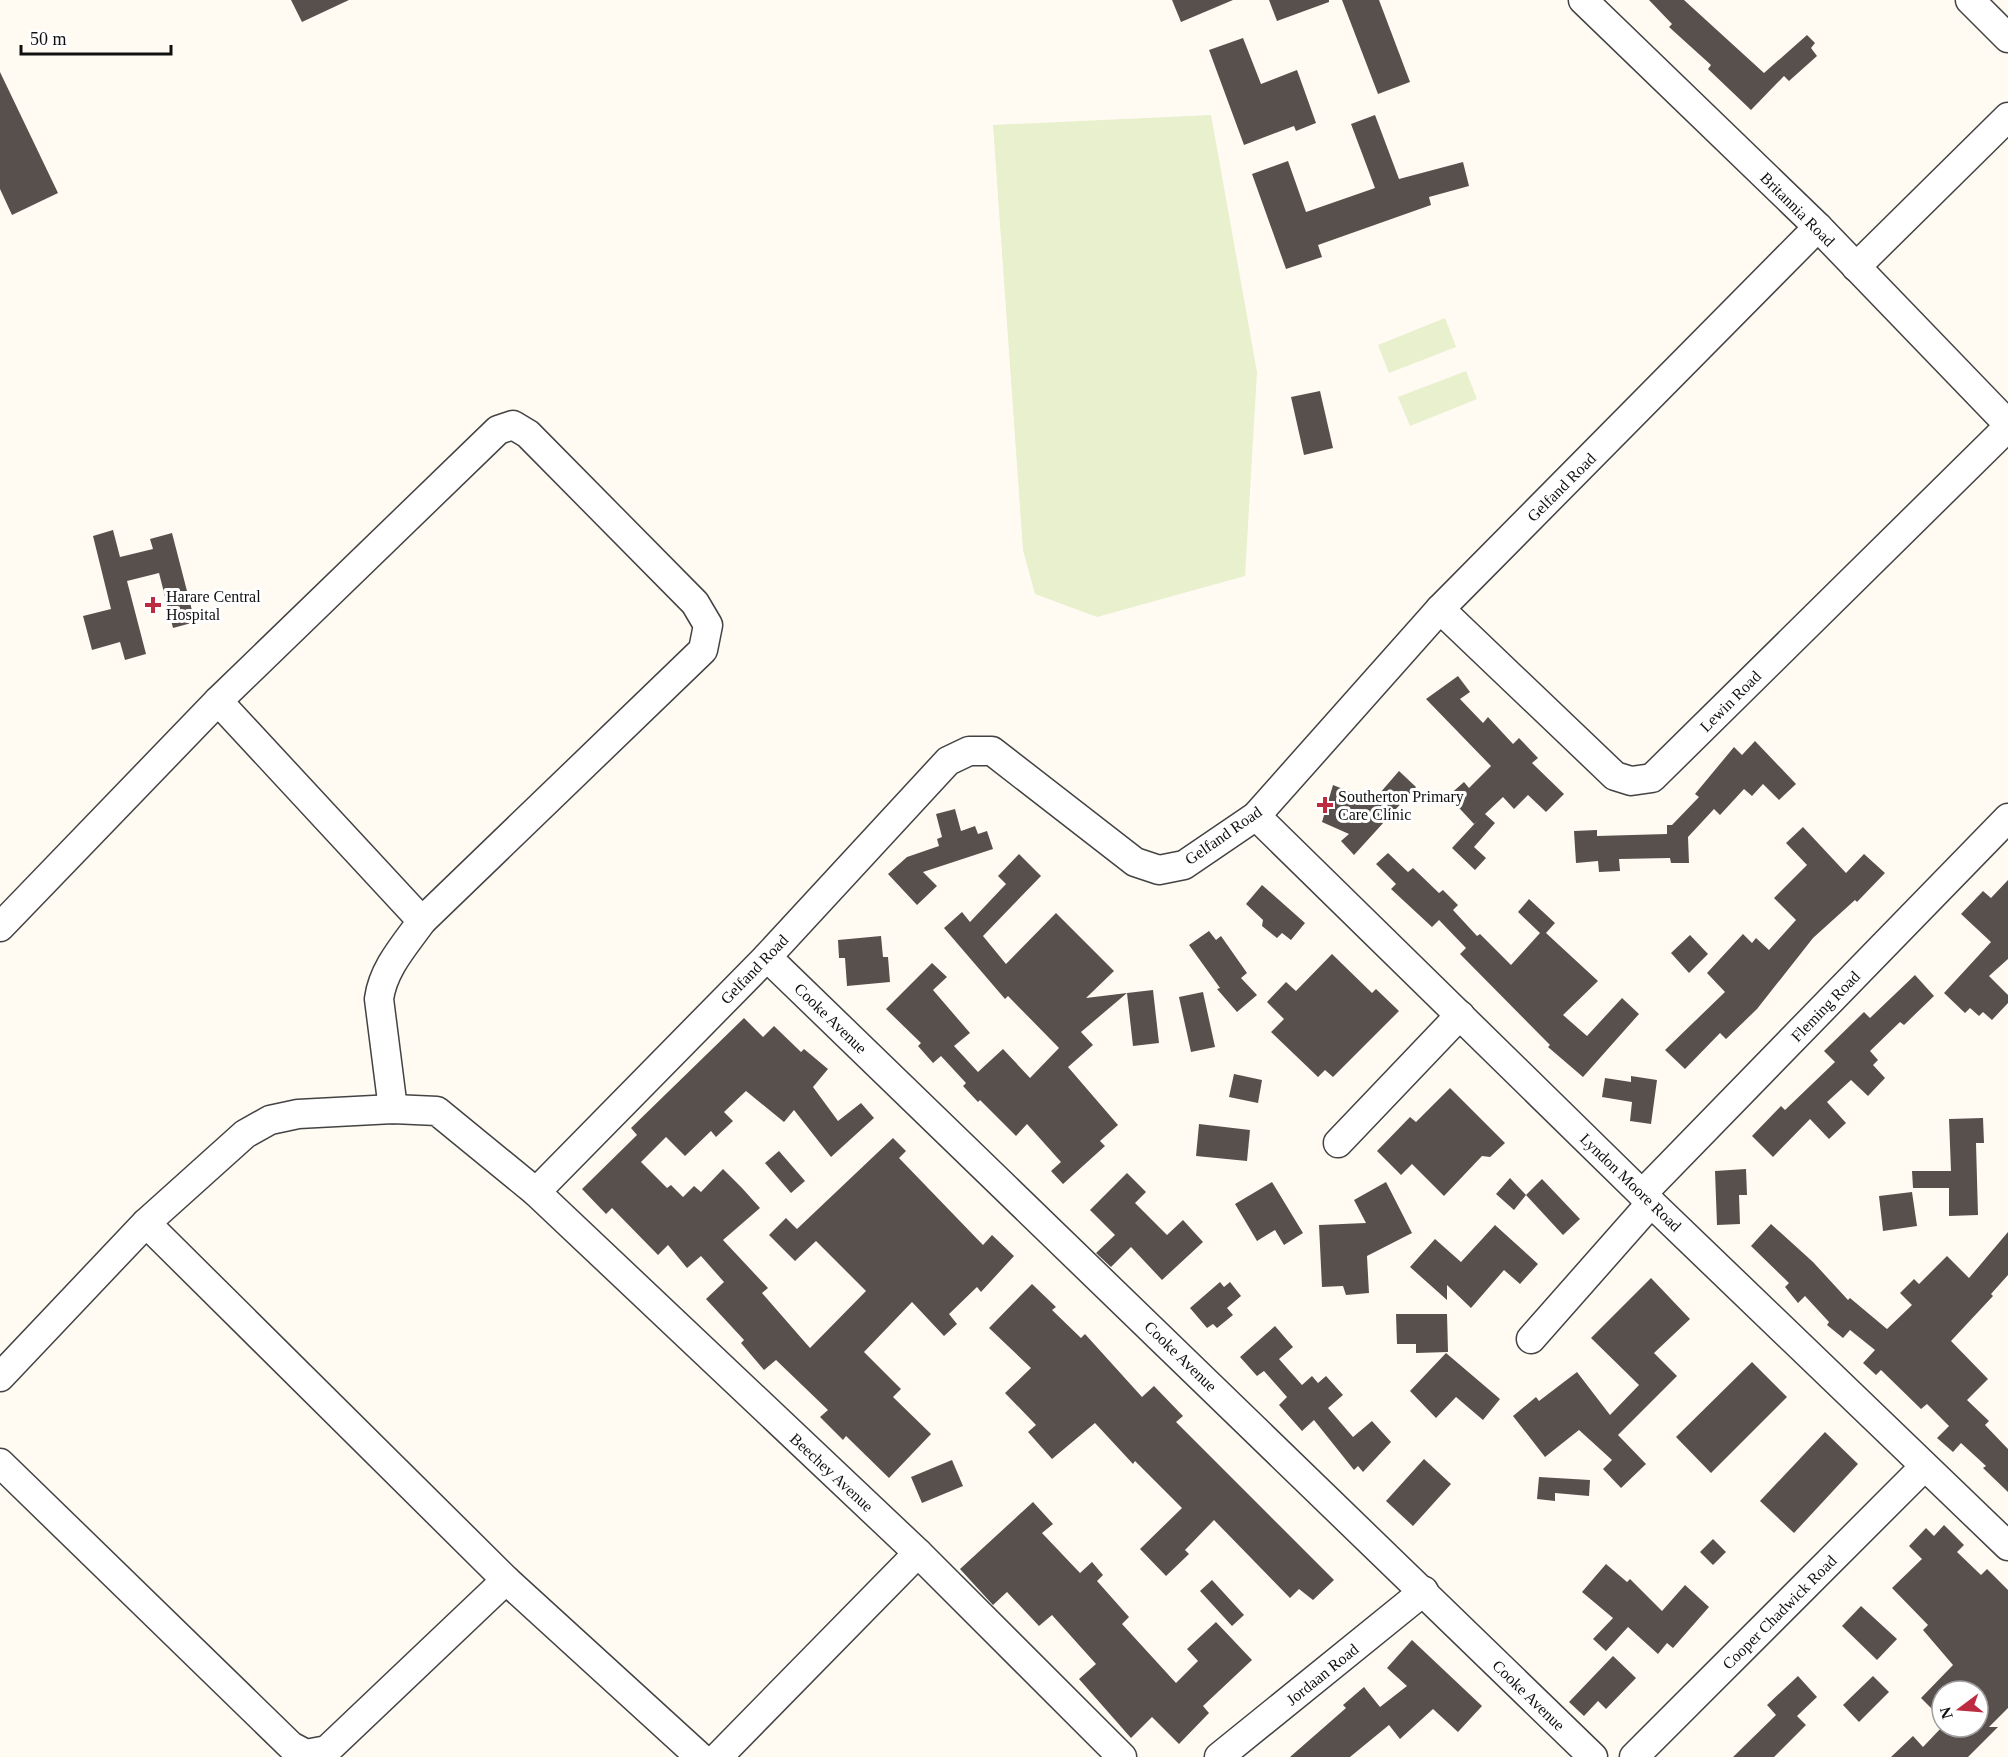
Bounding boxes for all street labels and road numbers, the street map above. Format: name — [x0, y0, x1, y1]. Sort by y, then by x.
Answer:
street label: Britannia Road — [1757, 169, 1838, 250]
street label: Gelfand Road — [1524, 450, 1599, 525]
street label: Lewin Road — [1697, 668, 1764, 735]
street label: Gelfand Road — [1182, 803, 1265, 868]
street label: Gelfand Road — [717, 931, 791, 1007]
street label: Fleming Road — [1788, 968, 1864, 1046]
street label: Cooke Avenue — [791, 980, 870, 1057]
street label: Lyndon Moore Road — [1576, 1130, 1685, 1236]
street label: Cooke Avenue — [1141, 1318, 1220, 1395]
street label: Beechey Avenue — [786, 1430, 876, 1516]
street label: Cooper Chadwick Road — [1719, 1552, 1840, 1673]
street label: Jordaan Road — [1283, 1640, 1362, 1709]
street label: Cooke Avenue — [1489, 1657, 1568, 1734]

